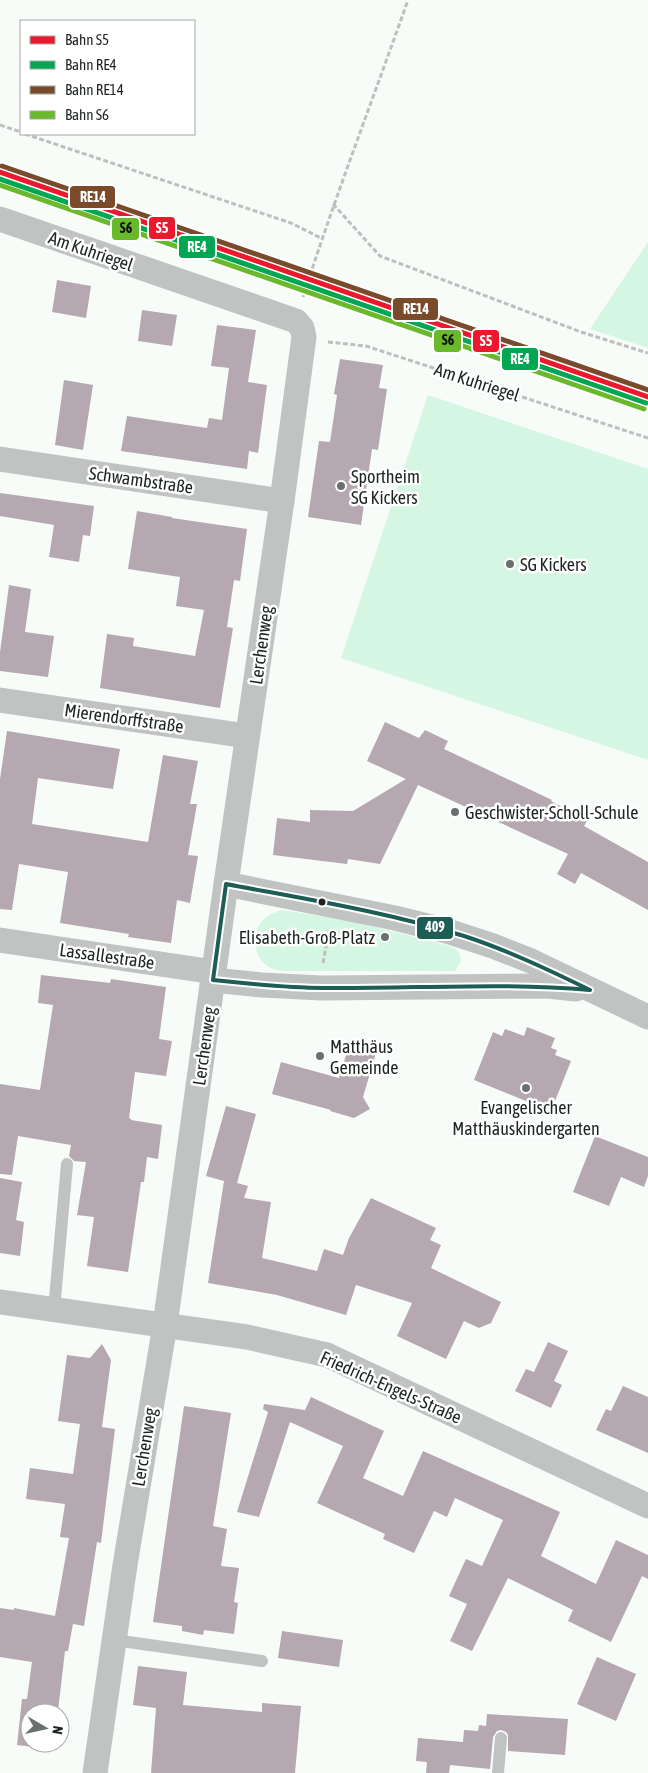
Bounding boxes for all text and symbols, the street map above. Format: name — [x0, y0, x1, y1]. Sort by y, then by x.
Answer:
legend — [20, 20, 195, 135]
text: Bahn S5 — [65, 31, 109, 48]
text: Bahn RE4 — [65, 56, 117, 73]
text: Bahn RE14 — [65, 81, 124, 98]
text: Bahn S6 — [65, 106, 109, 123]
line badge: RE14 — [69, 185, 116, 209]
text: RE14 — [80, 189, 106, 205]
line badge: S5 — [148, 216, 176, 240]
line badge: S6 — [111, 217, 140, 241]
text: S6 — [120, 220, 133, 236]
text: S5 — [156, 220, 169, 236]
street label: Am Kuhriegel — [46, 227, 136, 275]
line badge: RE4 — [178, 235, 216, 259]
text: RE4 — [187, 239, 207, 255]
line badge: RE14 — [392, 297, 439, 321]
text: RE14 — [403, 301, 429, 317]
line badge: S6 — [433, 329, 462, 353]
line badge: S5 — [472, 329, 500, 353]
text: S6 — [442, 332, 455, 348]
text: S5 — [480, 333, 493, 349]
line badge: RE4 — [501, 347, 539, 371]
text: RE4 — [510, 351, 530, 367]
street label: Am Kuhriegel — [432, 358, 522, 406]
street label: Schwambstraße — [88, 462, 194, 498]
place label: Sportheim SG Kickers — [351, 466, 420, 508]
marker: Sportheim SG Kickers — [335, 480, 347, 492]
place label: SG Kickers — [520, 554, 587, 575]
marker: SG Kickers — [504, 558, 516, 570]
street label: Lerchenweg — [245, 604, 277, 686]
street label: Mierendorffstraße — [63, 699, 185, 737]
place label: Geschwister-Scholl-Schule — [465, 802, 639, 823]
marker: Geschwister-Scholl-Schule — [449, 806, 461, 818]
unlabelled marker — [317, 897, 327, 907]
line badge: 409 — [416, 916, 454, 940]
text: 409 — [424, 919, 445, 935]
place label: Elisabeth-Groß-Platz — [239, 927, 376, 948]
marker: Elisabeth-Groß-Platz — [379, 931, 391, 943]
street label: Lassallestraße — [58, 939, 156, 973]
street label: Lerchenweg — [188, 1005, 220, 1087]
place label: Matthäus Gemeinde — [330, 1036, 398, 1078]
marker: Matthäus Gemeinde — [314, 1050, 326, 1062]
marker: Evangelischer Matthäuskindergarten — [520, 1082, 532, 1094]
place label: Evangelischer Matthäuskindergarten — [452, 1097, 600, 1139]
street label: Friedrich-Engels-Straße — [317, 1346, 465, 1428]
street label: Lerchenweg — [127, 1406, 161, 1488]
north arrow — [20, 1703, 70, 1753]
text: N — [49, 1725, 66, 1735]

